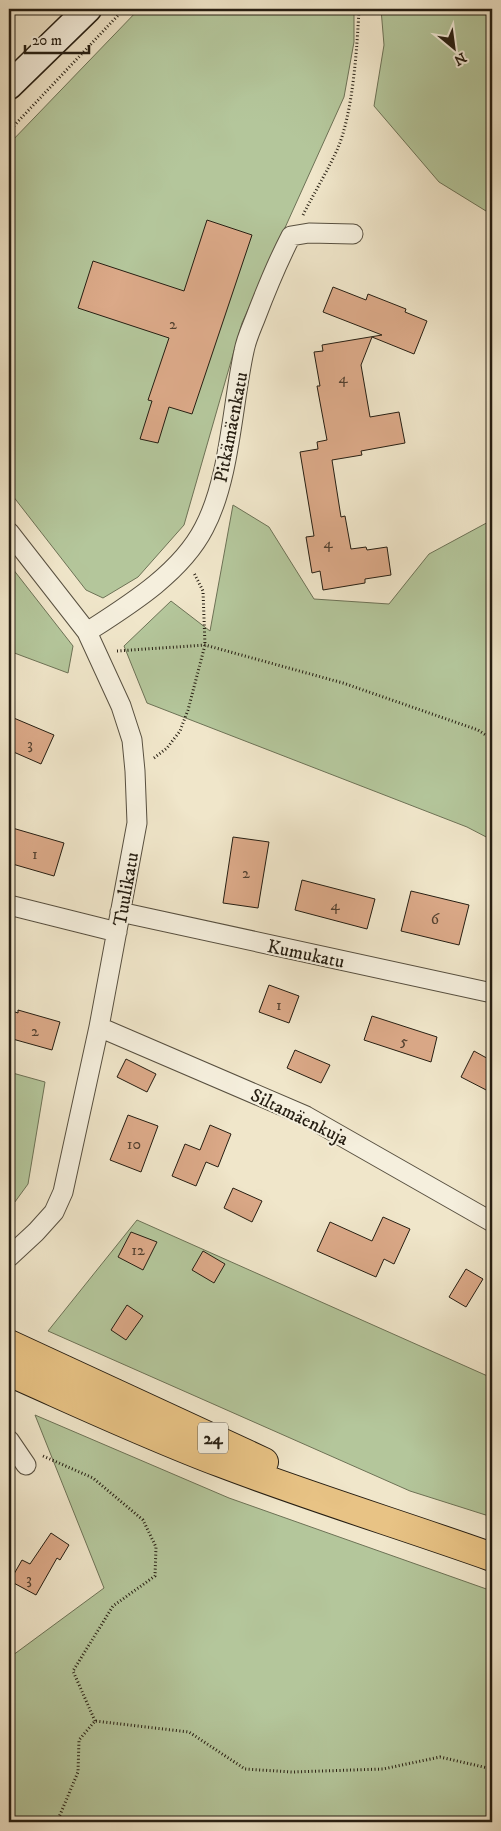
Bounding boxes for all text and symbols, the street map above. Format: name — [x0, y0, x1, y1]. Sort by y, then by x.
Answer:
scale bar — [25, 22, 89, 54]
north arrow — [428, 22, 478, 72]
text: 20 m — [32, 31, 62, 50]
text: N — [450, 48, 469, 69]
house number: 2 — [169, 314, 177, 334]
house number: 4 — [338, 368, 348, 388]
street label: Pitkämäenkatu — [209, 370, 253, 485]
house number: 4 — [323, 533, 333, 553]
house number: 3 — [27, 734, 33, 754]
house number: 1 — [32, 844, 38, 864]
street label: Tuulikatu — [109, 850, 144, 928]
house number: 2 — [242, 863, 250, 883]
house number: 4 — [330, 895, 340, 915]
house number: 6 — [431, 909, 440, 929]
street label: Kumukatu — [265, 935, 346, 974]
house number: 1 — [276, 995, 282, 1015]
house number: 2 — [31, 1021, 39, 1041]
house number: 5 — [400, 1031, 408, 1051]
street label: Siltamäenkuja — [247, 1084, 352, 1151]
house number: 10 — [127, 1134, 141, 1154]
house number: 12 — [131, 1240, 145, 1260]
road number: 24 — [198, 1422, 228, 1454]
house number: 3 — [26, 1569, 32, 1589]

